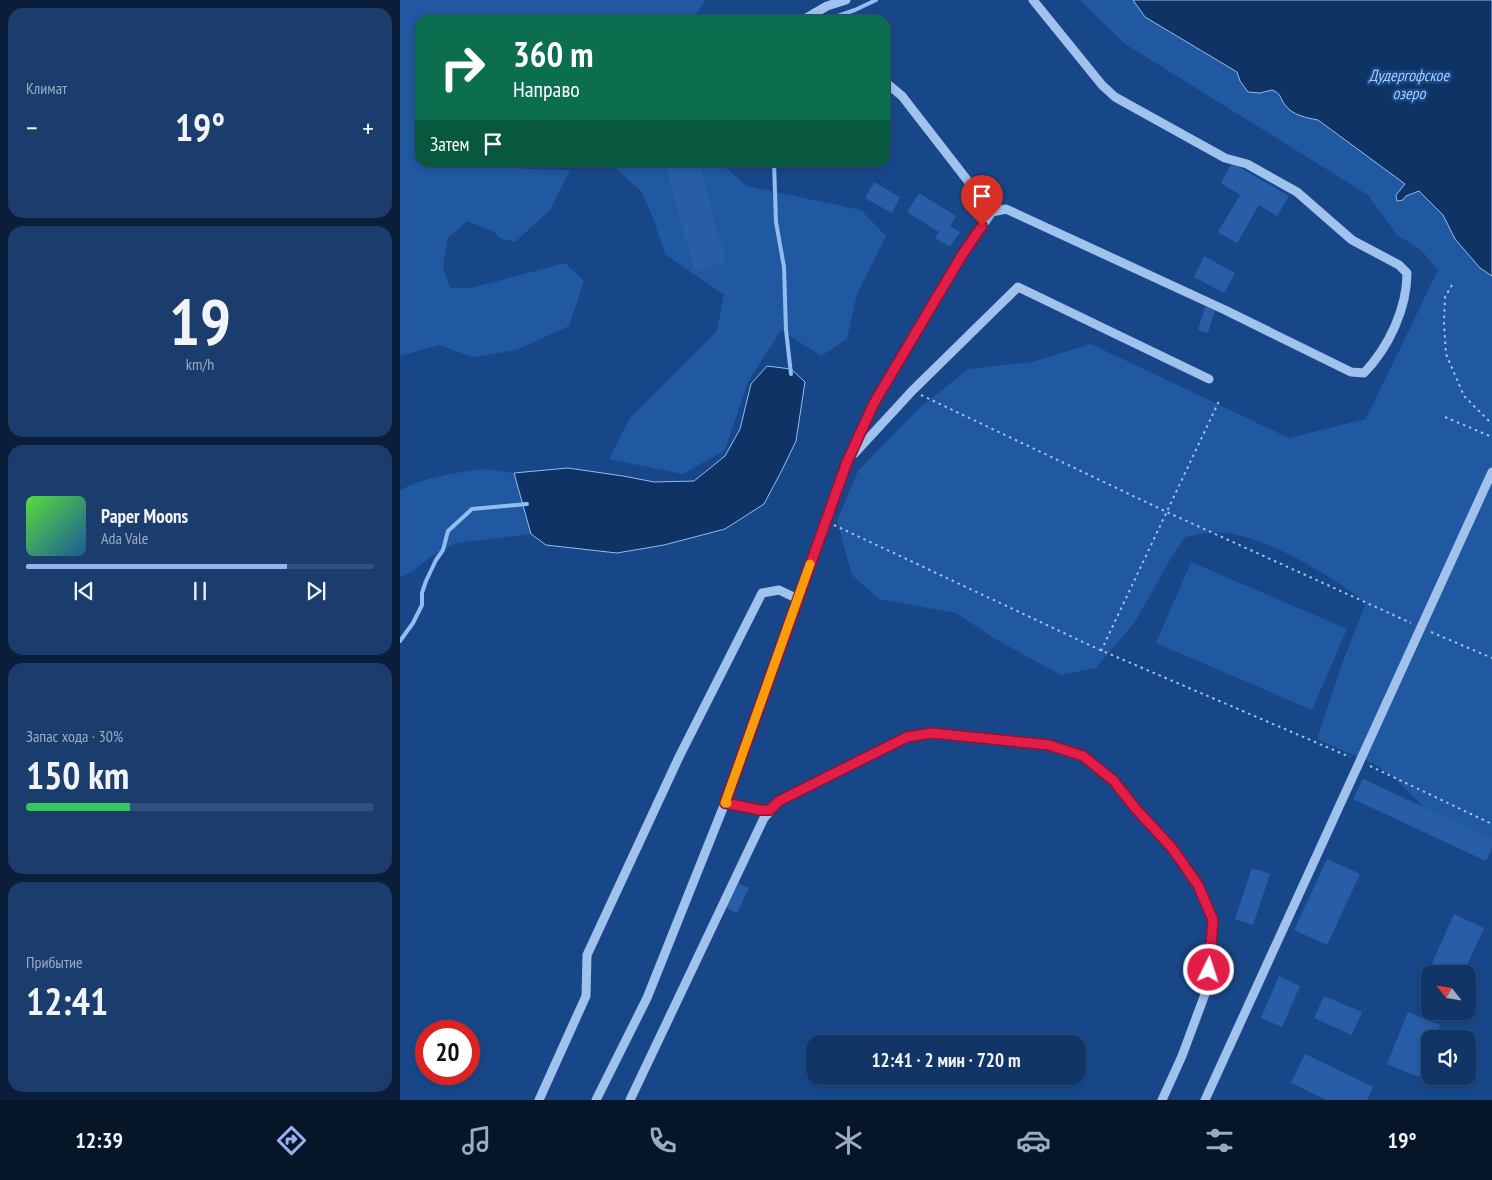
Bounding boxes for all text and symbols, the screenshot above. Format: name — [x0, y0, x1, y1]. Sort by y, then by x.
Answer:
text: 360 m — [513, 31, 594, 77]
icon: right — [430, 35, 495, 100]
water label: Дудергофское озеро — [1368, 65, 1451, 103]
text: Направо — [513, 75, 580, 103]
text: Климат — [26, 78, 67, 98]
text: 19° — [175, 102, 225, 151]
text: − — [26, 109, 38, 146]
text: + — [362, 109, 374, 146]
icon: arrive — [479, 130, 507, 158]
text: Затем — [430, 132, 469, 156]
pin — [961, 175, 1003, 226]
icon: arrive — [968, 182, 996, 210]
text: 19 — [169, 279, 231, 363]
text: km/h — [186, 354, 214, 374]
text: Paper Moons — [101, 504, 188, 528]
text: Ada Vale — [101, 528, 148, 548]
icon: previous — [70, 577, 98, 605]
icon: pause — [186, 577, 214, 605]
icon: next — [302, 577, 330, 605]
text: Запас хода · 30% — [26, 726, 123, 746]
text: 150 km — [26, 750, 129, 799]
position arrow — [1182, 943, 1234, 995]
text: Прибытие — [26, 952, 83, 972]
north arrow — [1421, 965, 1476, 1020]
map controls — [1421, 965, 1476, 1085]
text: 12:41 — [26, 976, 108, 1025]
speed limit sign: 20 — [415, 1020, 480, 1085]
button: sound — [1421, 1030, 1476, 1085]
text: 12:41 · 2 мин · 720 m — [872, 1048, 1020, 1072]
icon: directions — [274, 1123, 309, 1158]
icon: music — [459, 1123, 494, 1158]
icon: phone — [645, 1123, 680, 1158]
icon: climate — [831, 1123, 866, 1158]
icon: car — [1016, 1123, 1051, 1158]
icon: filters — [1202, 1123, 1237, 1158]
text: 12:39 — [75, 1126, 123, 1154]
text: 19° — [1388, 1126, 1417, 1154]

